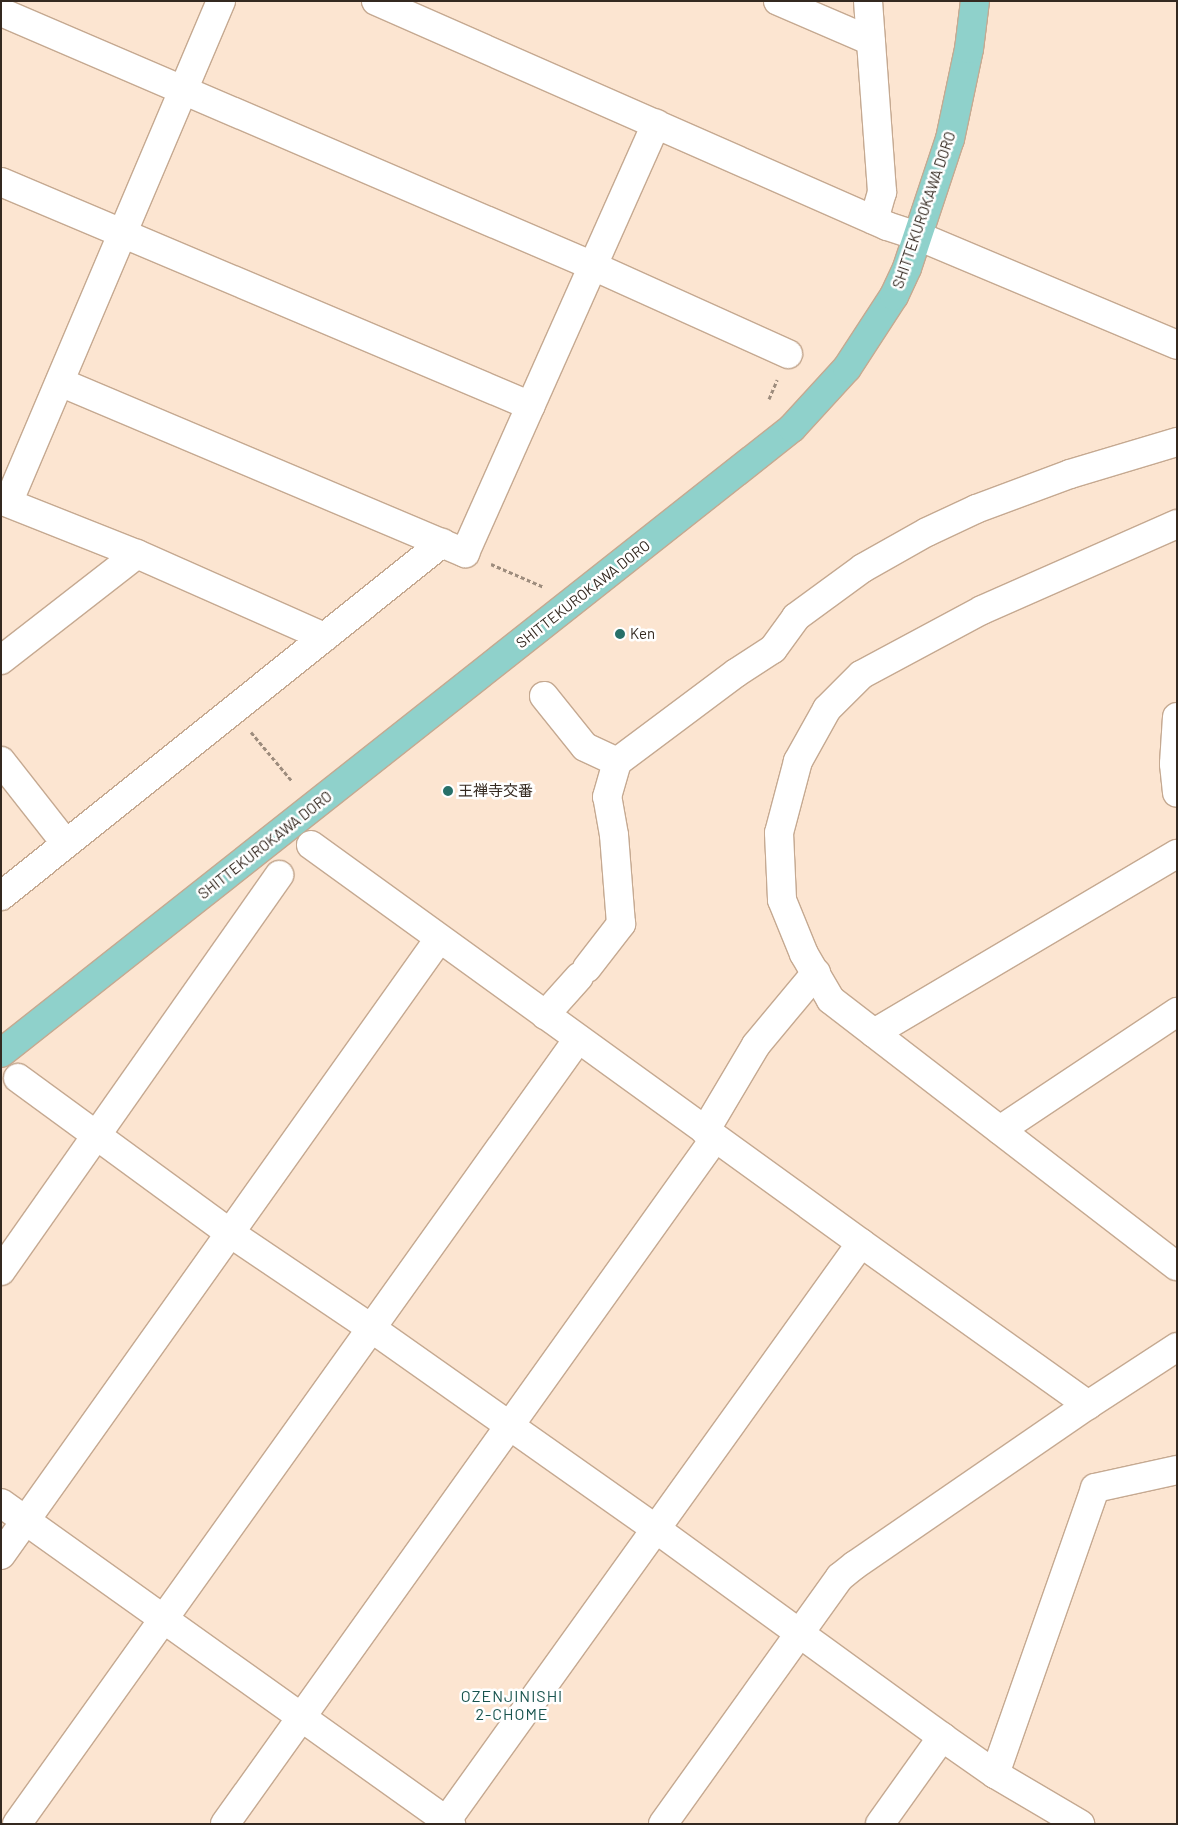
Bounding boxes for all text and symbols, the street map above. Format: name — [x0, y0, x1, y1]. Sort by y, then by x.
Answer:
street label: SHITTEKUROKAWA DORO — [889, 129, 959, 291]
street label: SHITTEKUROKAWA DORO — [512, 536, 654, 652]
place label: Ken — [630, 625, 655, 643]
marker: Ken — [614, 628, 626, 640]
place label: 王禅寺交番 — [458, 782, 533, 800]
marker: 王禅寺交番 — [442, 785, 454, 797]
street label: SHITTEKUROKAWA DORO — [194, 787, 336, 903]
district label: OZENJINISHI 2-CHOME — [459, 1686, 565, 1724]

